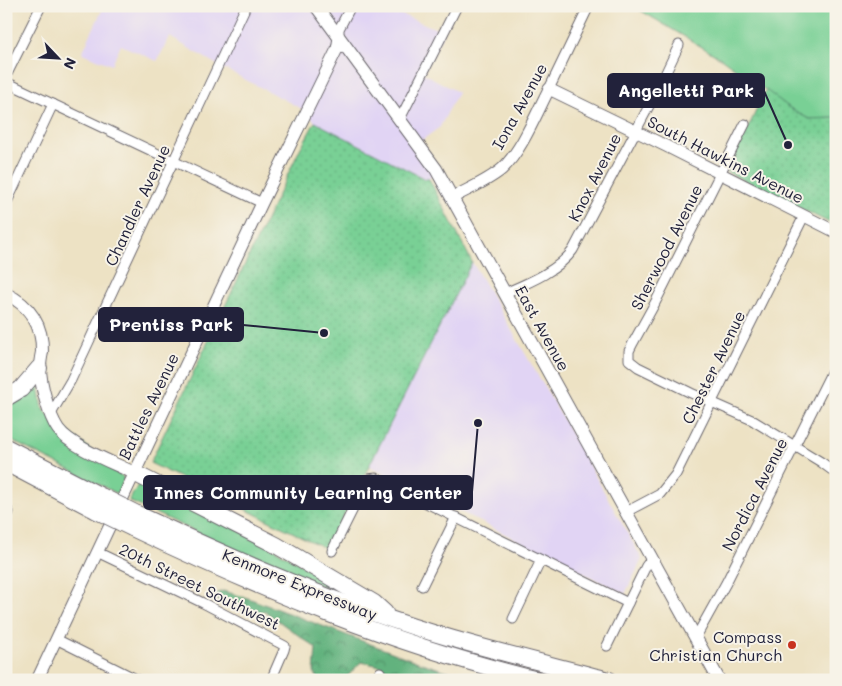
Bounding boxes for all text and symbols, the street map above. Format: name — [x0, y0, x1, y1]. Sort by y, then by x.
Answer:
north arrow — [32, 32, 82, 82]
text: N — [59, 55, 81, 73]
street label: Iona Avenue — [487, 59, 551, 153]
callout: Angelletti Park — [608, 74, 764, 107]
text: Angelletti Park — [618, 78, 754, 102]
street label: South Hawkins Avenue — [644, 110, 808, 208]
street label: Knox Avenue — [563, 129, 625, 225]
street label: Chandler Avenue — [100, 141, 174, 269]
street label: Sherwood Avenue — [625, 181, 707, 313]
street label: East Avenue — [511, 282, 575, 374]
street label: Chester Avenue — [676, 307, 750, 427]
callout: Prentiss Park — [99, 308, 243, 341]
text: Prentiss Park — [109, 312, 233, 336]
street label: Battles Avenue — [113, 349, 183, 463]
street label: Nordica Avenue — [716, 434, 792, 554]
callout: Innes Community Learning Center — [144, 476, 472, 509]
text: Innes Community Learning Center — [154, 480, 462, 504]
street label: 20th Street Southwest — [116, 538, 284, 634]
street label: Kenmore Expressway — [219, 543, 381, 625]
place label: Compass Christian Church — [649, 626, 782, 665]
marker: Compass Christian Church — [786, 639, 798, 651]

